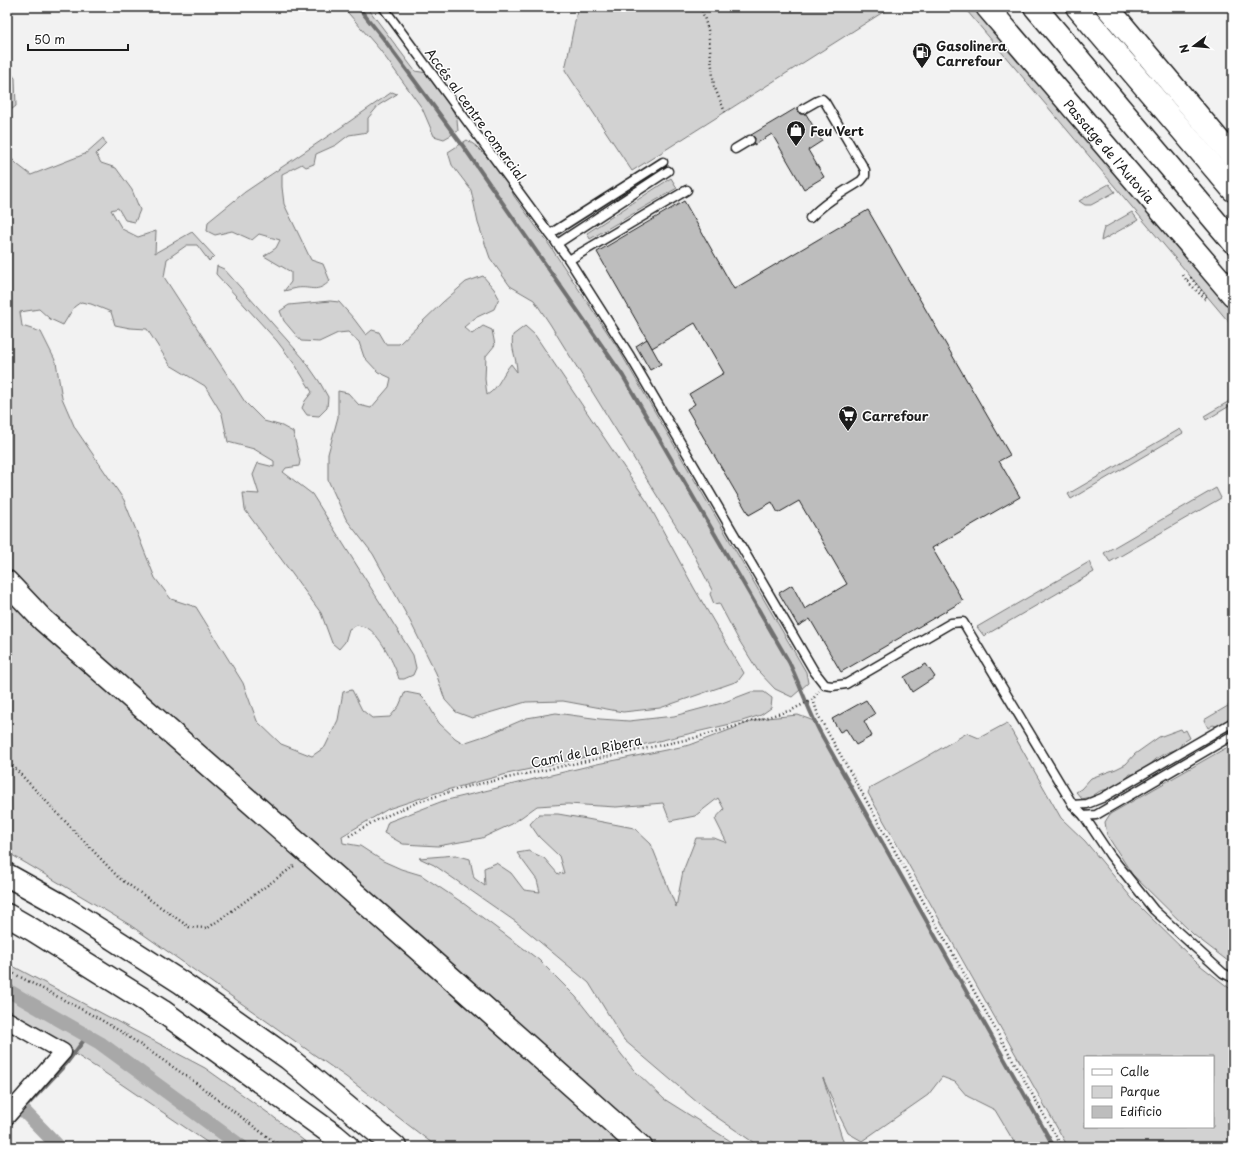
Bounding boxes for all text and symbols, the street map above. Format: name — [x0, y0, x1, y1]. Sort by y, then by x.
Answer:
scale bar — [28, 26, 128, 52]
north arrow — [1174, 26, 1214, 66]
text: 50 m — [34, 30, 65, 48]
place label: Gasolinera Carrefour — [936, 36, 1007, 70]
fuel station icon: Gasolinera Carrefour — [911, 41, 933, 69]
text: N — [1174, 42, 1193, 55]
street label: Accés al centre comercial — [421, 44, 531, 184]
street label: Passatge de l'Autovia — [1060, 95, 1160, 207]
shop icon: Feu Vert — [785, 119, 807, 147]
place label: Feu Vert — [810, 121, 864, 140]
supermarket icon: Carrefour — [837, 404, 859, 432]
place label: Carrefour — [862, 406, 929, 425]
street label: Camí de La Ribera — [529, 730, 643, 772]
legend — [1084, 1056, 1214, 1128]
text: Calle — [1120, 1062, 1150, 1080]
text: Parque — [1120, 1082, 1160, 1100]
text: Edificio — [1120, 1102, 1162, 1120]

